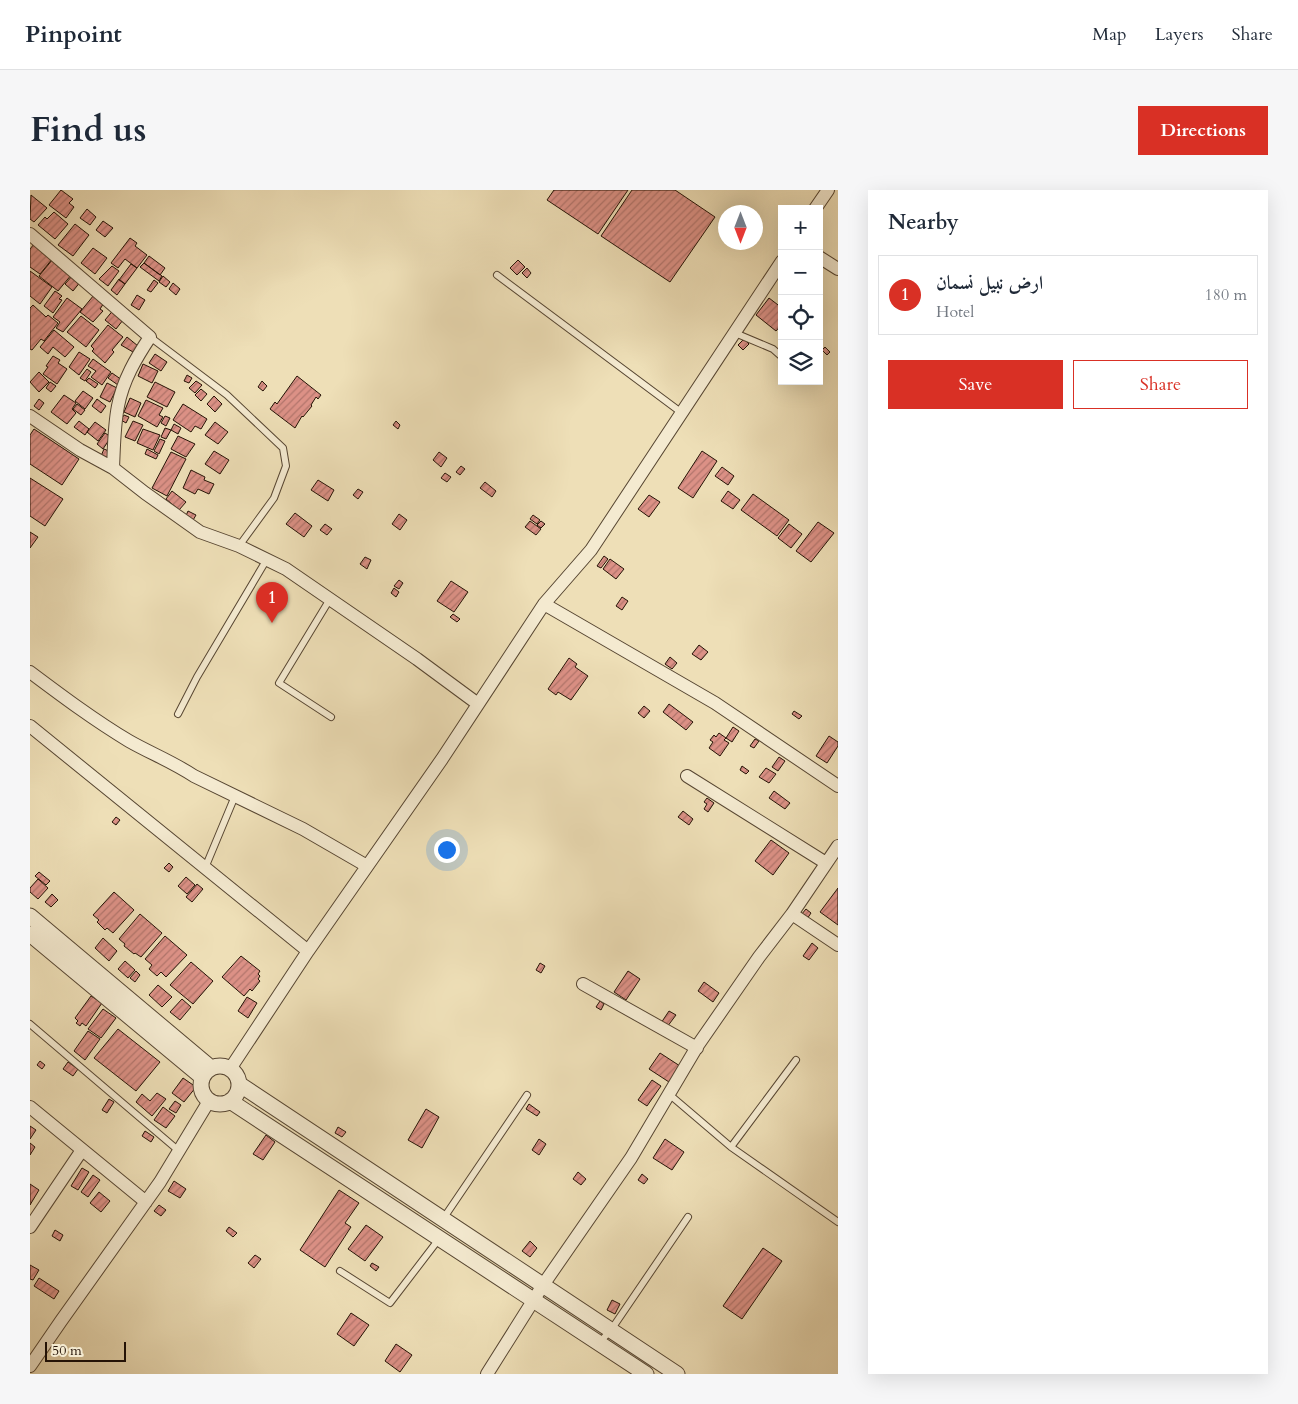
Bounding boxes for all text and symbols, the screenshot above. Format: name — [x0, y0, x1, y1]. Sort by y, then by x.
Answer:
text: Pinpoint — [25, 18, 122, 51]
text: Map — [1092, 22, 1127, 47]
text: Layers — [1155, 22, 1204, 47]
text: Share — [1232, 22, 1273, 47]
text: Find us — [30, 106, 146, 154]
button: Directions — [1138, 106, 1268, 155]
north arrow — [718, 205, 763, 250]
map controls — [778, 205, 823, 385]
button: + — [778, 205, 823, 250]
text: Nearby — [888, 208, 959, 237]
button: − — [778, 250, 823, 295]
text: ارض نبيل نسمان — [936, 270, 1043, 296]
text: 1 — [901, 284, 909, 306]
text: 180 m — [1205, 284, 1247, 306]
button: locate — [778, 295, 823, 340]
text: Hotel — [936, 301, 974, 323]
button: layers — [778, 340, 823, 385]
button: Save — [888, 360, 1063, 409]
button: Share — [1073, 360, 1248, 409]
pin: 1 — [256, 582, 288, 623]
your location — [434, 837, 460, 863]
scale bar — [45, 1339, 126, 1362]
text: 50 m — [52, 1341, 82, 1360]

